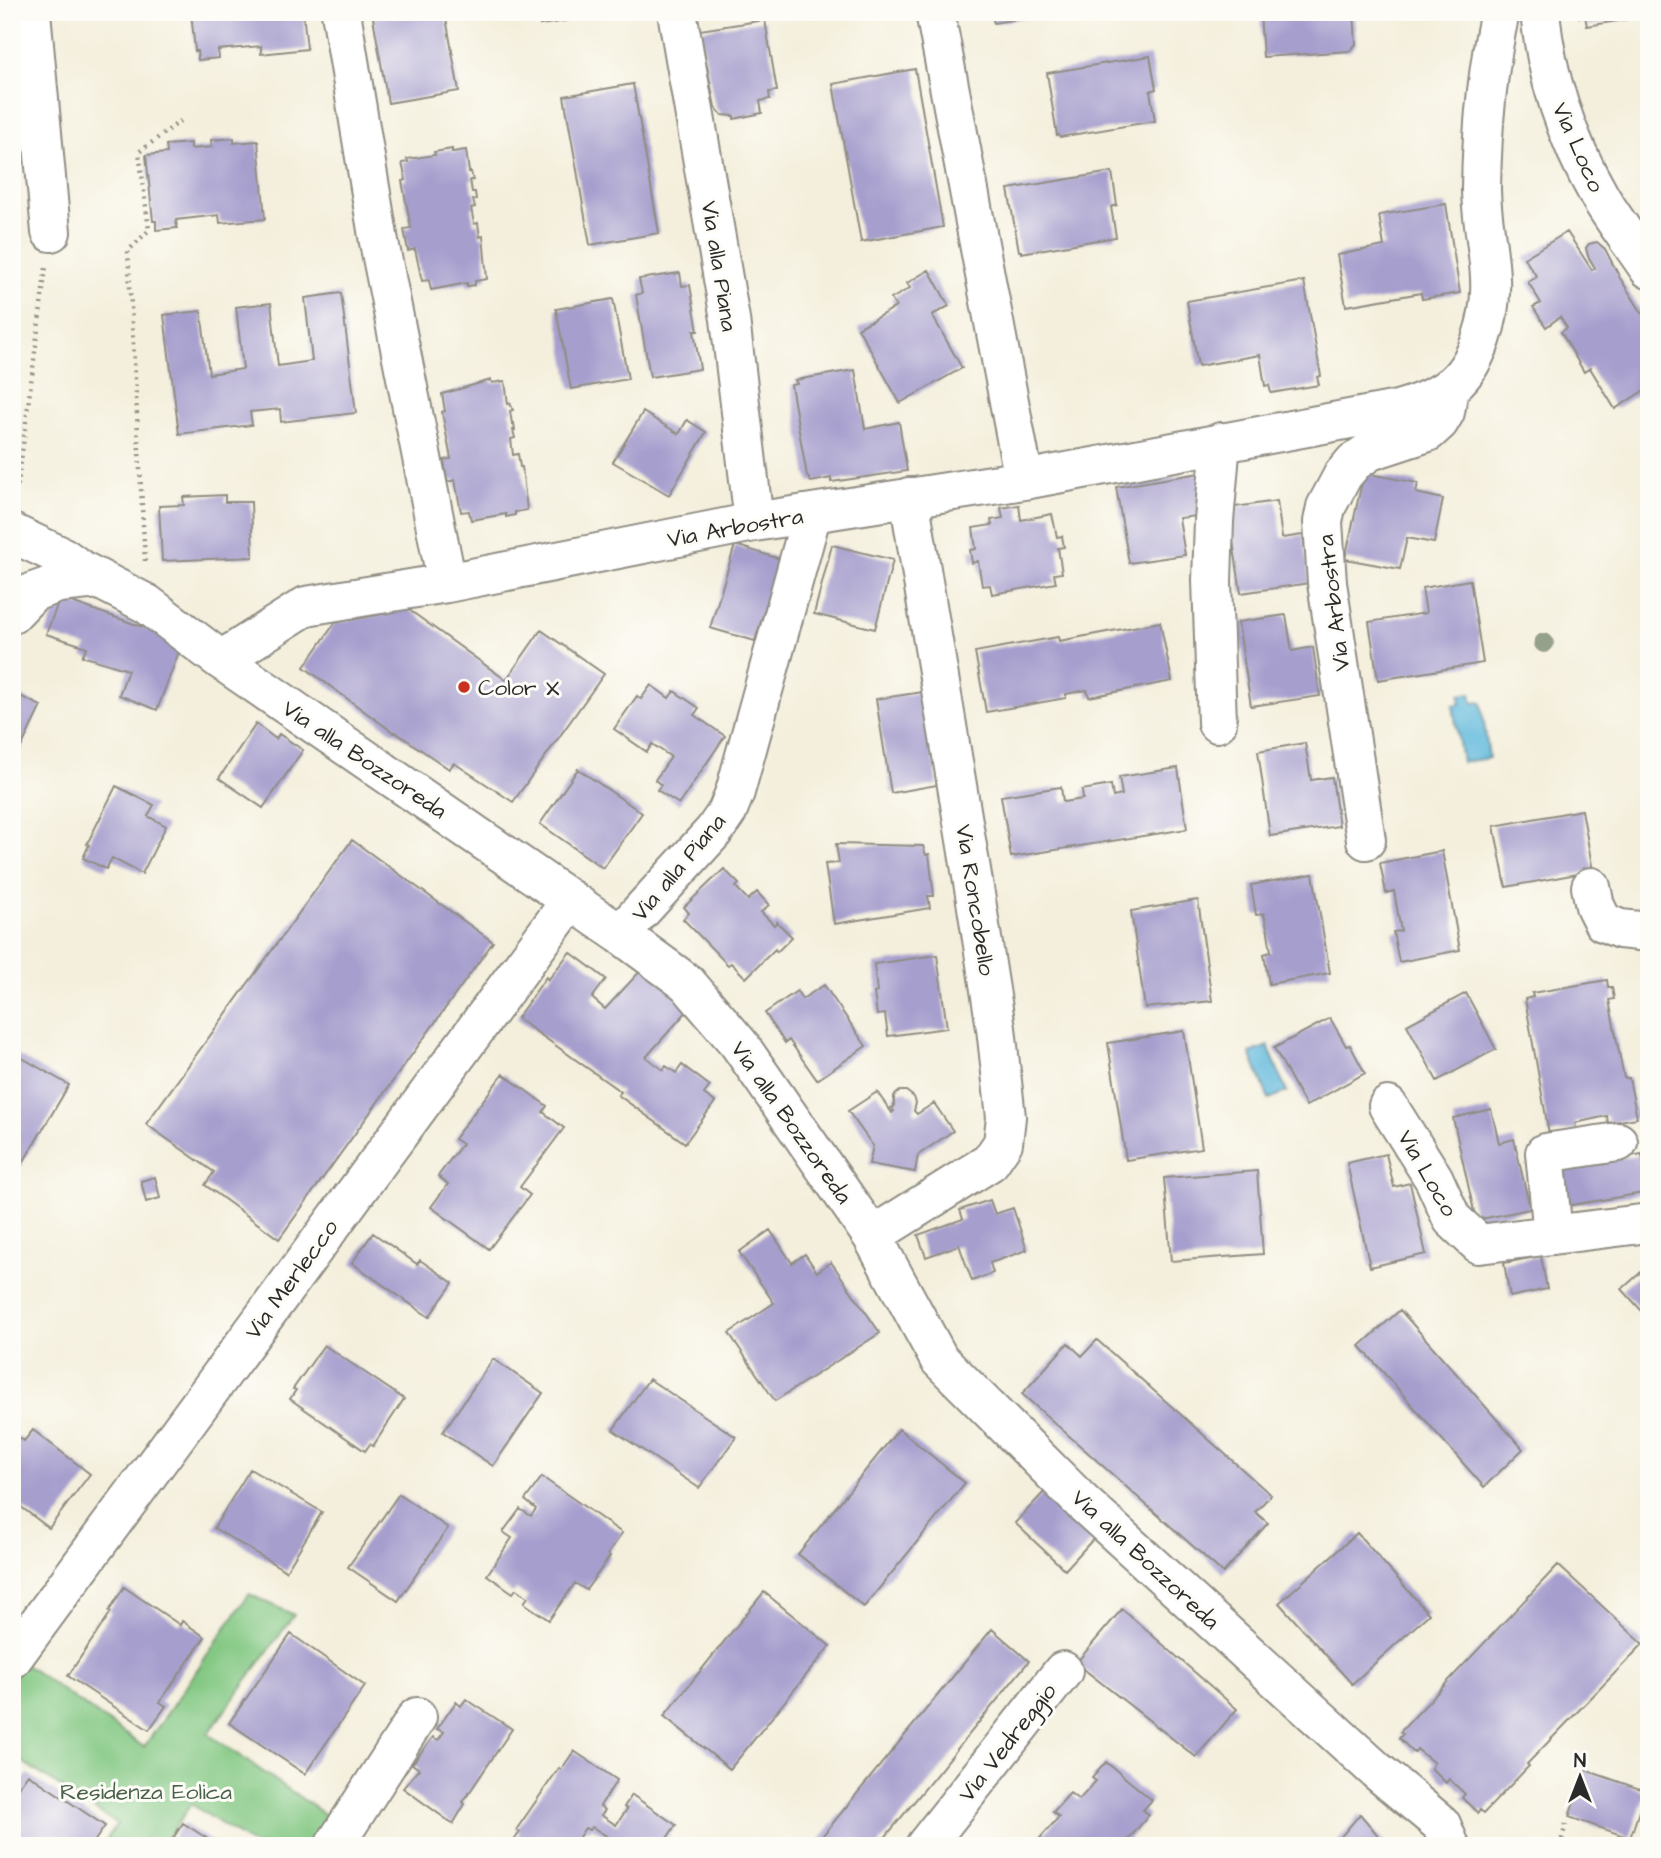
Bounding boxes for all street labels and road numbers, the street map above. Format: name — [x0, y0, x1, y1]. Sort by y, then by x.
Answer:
street label: Via Loco — [1544, 97, 1612, 197]
street label: Via alla Piana — [693, 199, 745, 334]
street label: Via Arbostra — [665, 500, 806, 556]
street label: Via Arbostra — [1310, 532, 1358, 673]
street label: Via alla Bozzoreda — [276, 693, 453, 827]
street label: Via alla Piana — [624, 807, 734, 928]
street label: Via Roncobello — [947, 822, 1003, 978]
street label: Via alla Bozzoreda — [723, 1035, 860, 1211]
street label: Via Loco — [1389, 1124, 1465, 1223]
street label: Via Merlecco — [237, 1213, 346, 1346]
street label: Via alla Bozzoreda — [1064, 1482, 1227, 1637]
street label: Via Vedreggio — [951, 1676, 1065, 1809]

